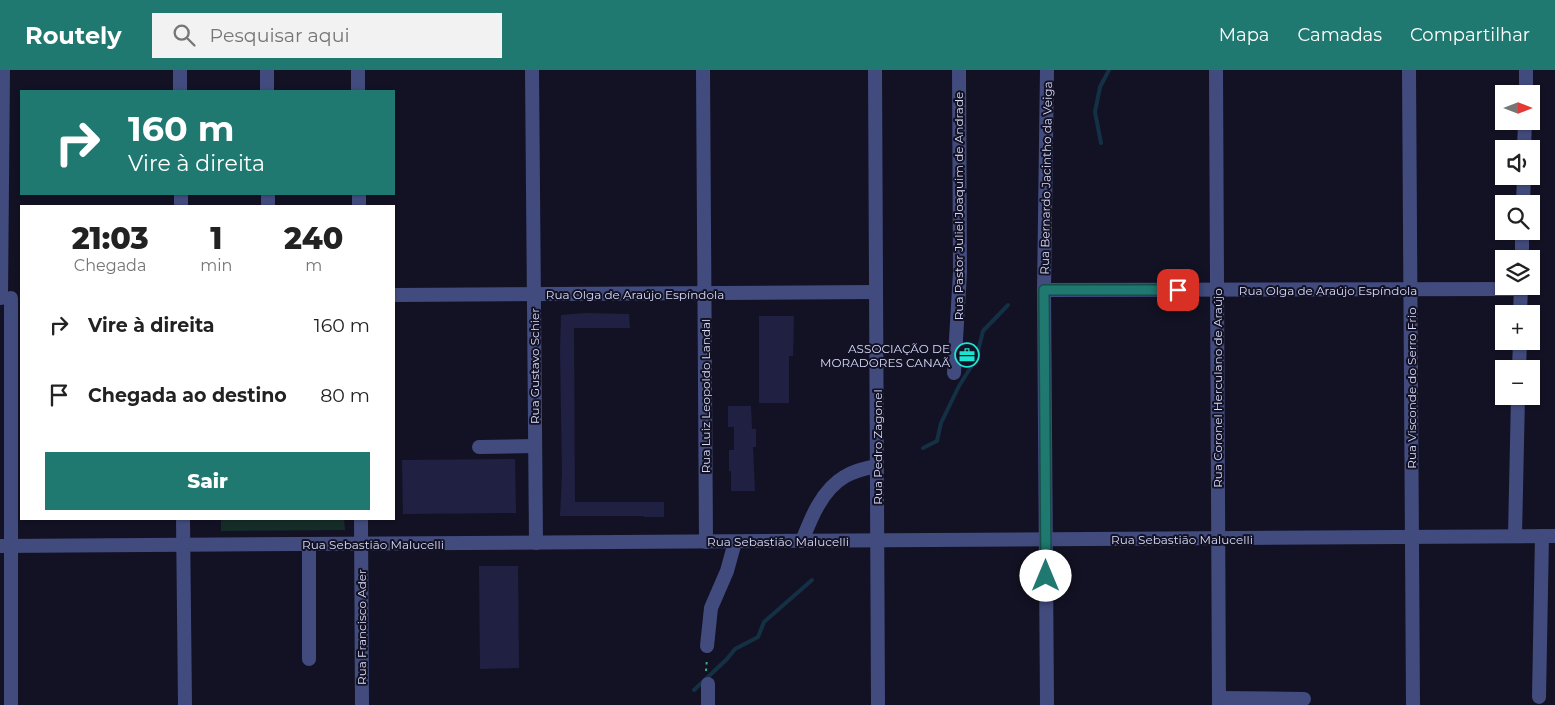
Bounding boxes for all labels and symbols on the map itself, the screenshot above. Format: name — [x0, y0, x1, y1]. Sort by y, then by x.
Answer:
street label: Rua Bernardo Jacintho da Veiga — [1037, 81, 1055, 275]
north arrow — [1495, 85, 1540, 130]
street label: Rua Pastor Juliel Joaquim de Andrade — [951, 92, 966, 320]
pin — [1157, 269, 1199, 311]
street label: Rua Olga de Araújo Espíndola — [1239, 283, 1417, 298]
street label: Rua Olga de Araújo Espíndola — [546, 287, 724, 302]
street label: Rua Coronel Herculano de Araújo — [1210, 288, 1225, 488]
street label: Rua Visconde do Serro Frio — [1404, 307, 1419, 469]
street label: Rua Gustavo Schier — [527, 308, 542, 424]
street label: Rua Luiz Leopoldo Landal — [698, 319, 713, 473]
place label: ASSOCIAÇÃO DE MORADORES CANAÃ — [820, 341, 950, 370]
office icon: ASSOCIAÇÃO DE MORADORES CANAÃ — [954, 342, 980, 368]
street label: Rua Pedro Zagonel — [870, 389, 885, 505]
street label: Rua Sebastião Malucelli — [1111, 532, 1253, 547]
street label: Rua Sebastião Malucelli — [707, 534, 849, 549]
street label: Rua Sebastião Malucelli — [302, 537, 444, 552]
position arrow — [1019, 549, 1071, 601]
street label: Rua Francisco Ader — [354, 569, 369, 685]

